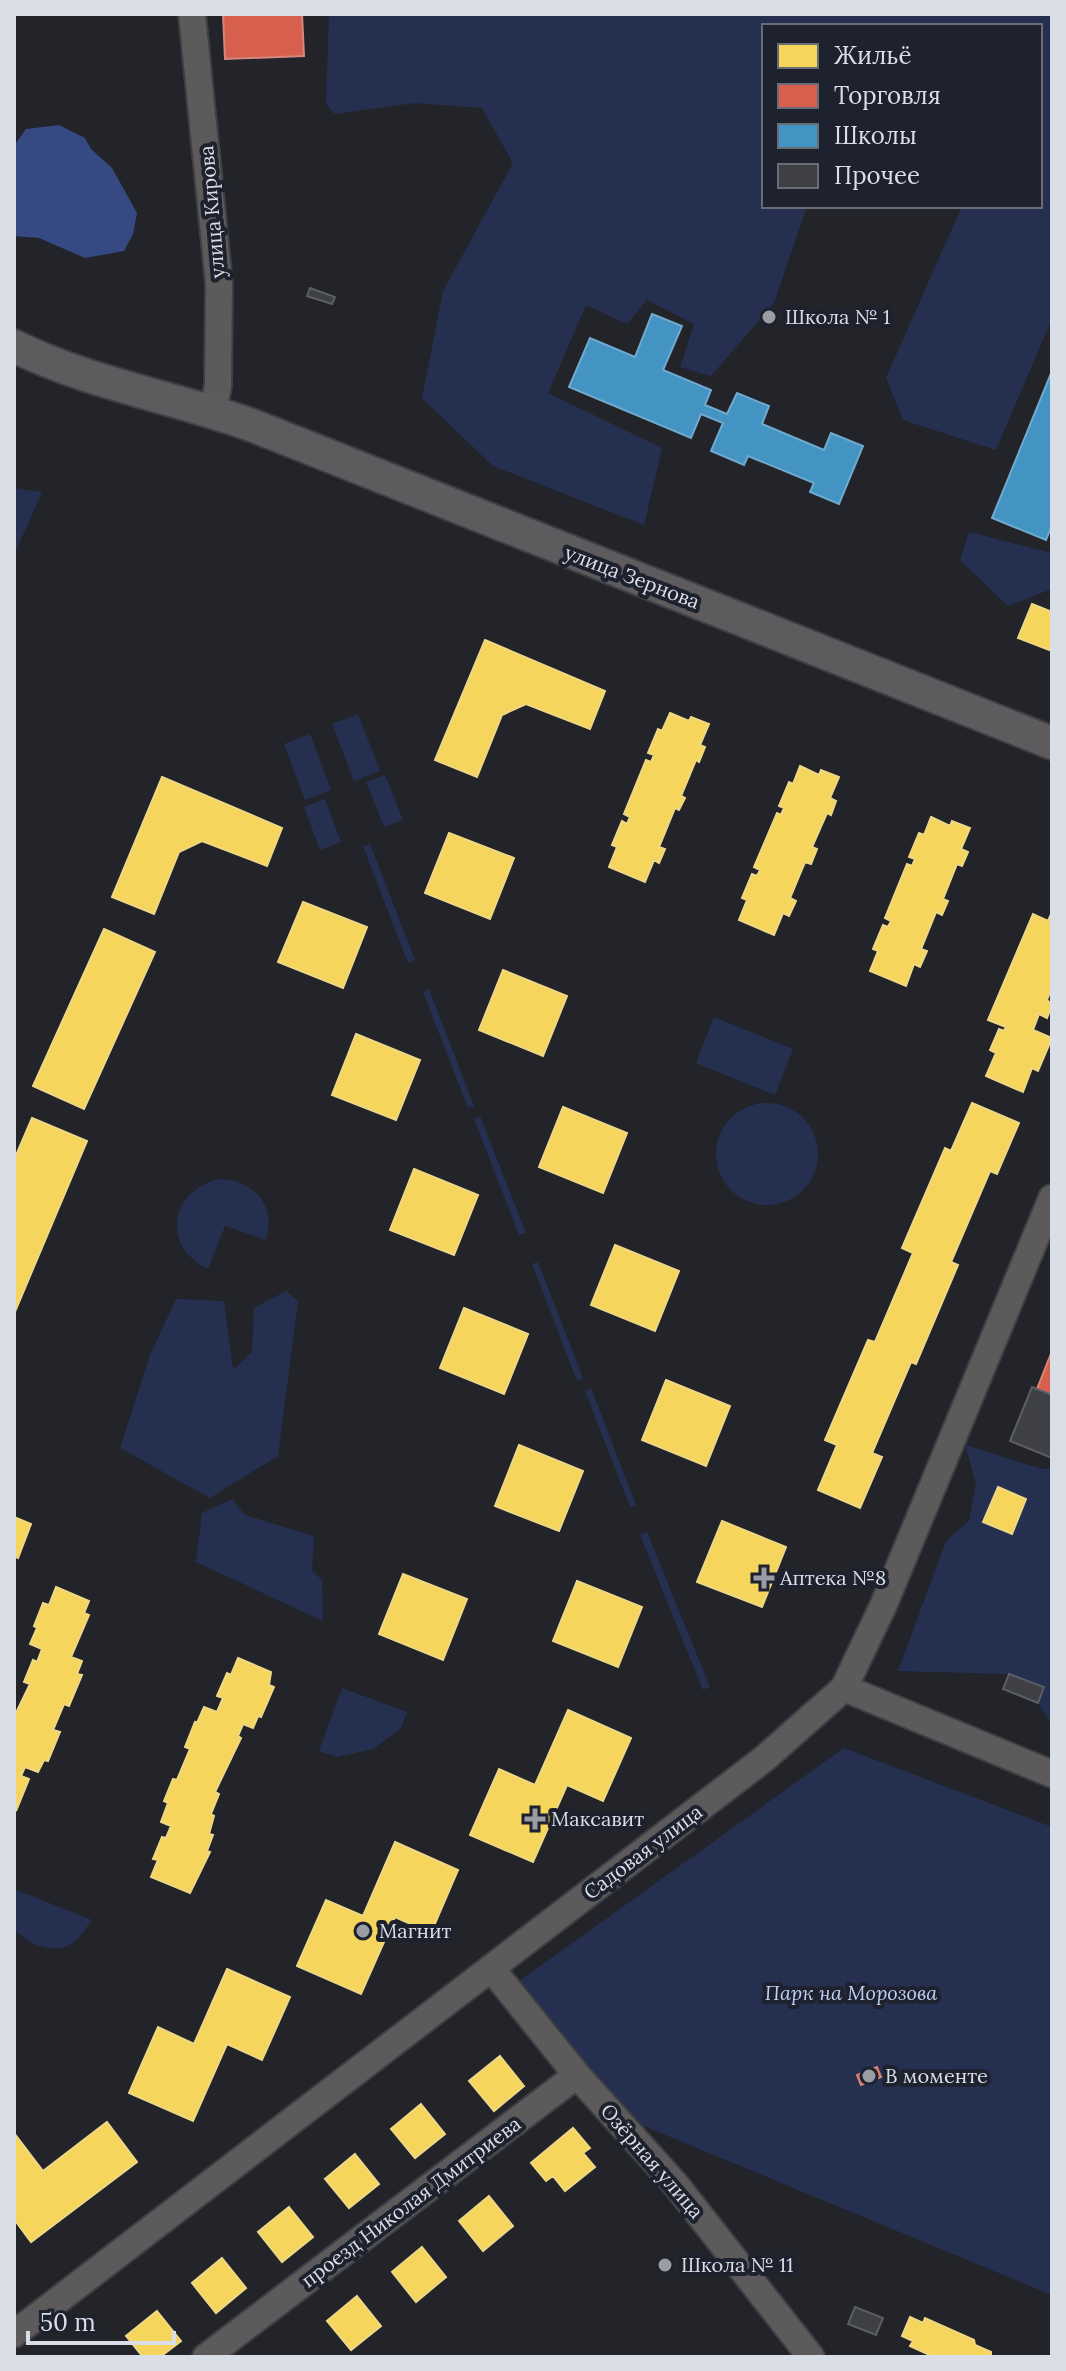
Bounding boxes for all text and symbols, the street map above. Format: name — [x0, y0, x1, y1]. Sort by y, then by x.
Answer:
legend — [762, 24, 1042, 208]
text: Жильё — [834, 40, 912, 71]
text: Торговля — [834, 80, 941, 111]
text: Школы — [834, 120, 917, 151]
street label: улица Кирова — [193, 145, 230, 280]
text: Прочее — [834, 160, 920, 191]
place label: Школа № 1 — [785, 304, 890, 329]
marker: Школа № 1 — [760, 308, 778, 326]
street label: улица Зернова — [561, 539, 703, 614]
place label: Аптека №8 — [779, 1565, 886, 1590]
marker: Аптека №8 — [755, 1569, 773, 1587]
street label: Садовая улица — [578, 1799, 707, 1904]
place label: Максавит — [551, 1806, 644, 1831]
marker: Максавит — [526, 1810, 544, 1828]
place label: Магнит — [379, 1918, 451, 1943]
marker: Магнит — [354, 1922, 372, 1940]
park label: Парк на Морозова — [765, 1980, 937, 2005]
place label: В моменте — [885, 2063, 988, 2088]
marker: В моменте — [860, 2067, 878, 2085]
street label: Озёрная улица — [596, 2098, 709, 2223]
street label: проезд Николая Дмитриева — [296, 2111, 526, 2292]
place label: Школа № 11 — [681, 2252, 794, 2277]
marker: Школа № 11 — [656, 2256, 674, 2274]
scale bar — [28, 2295, 174, 2345]
text: 50 m — [40, 2307, 96, 2338]

